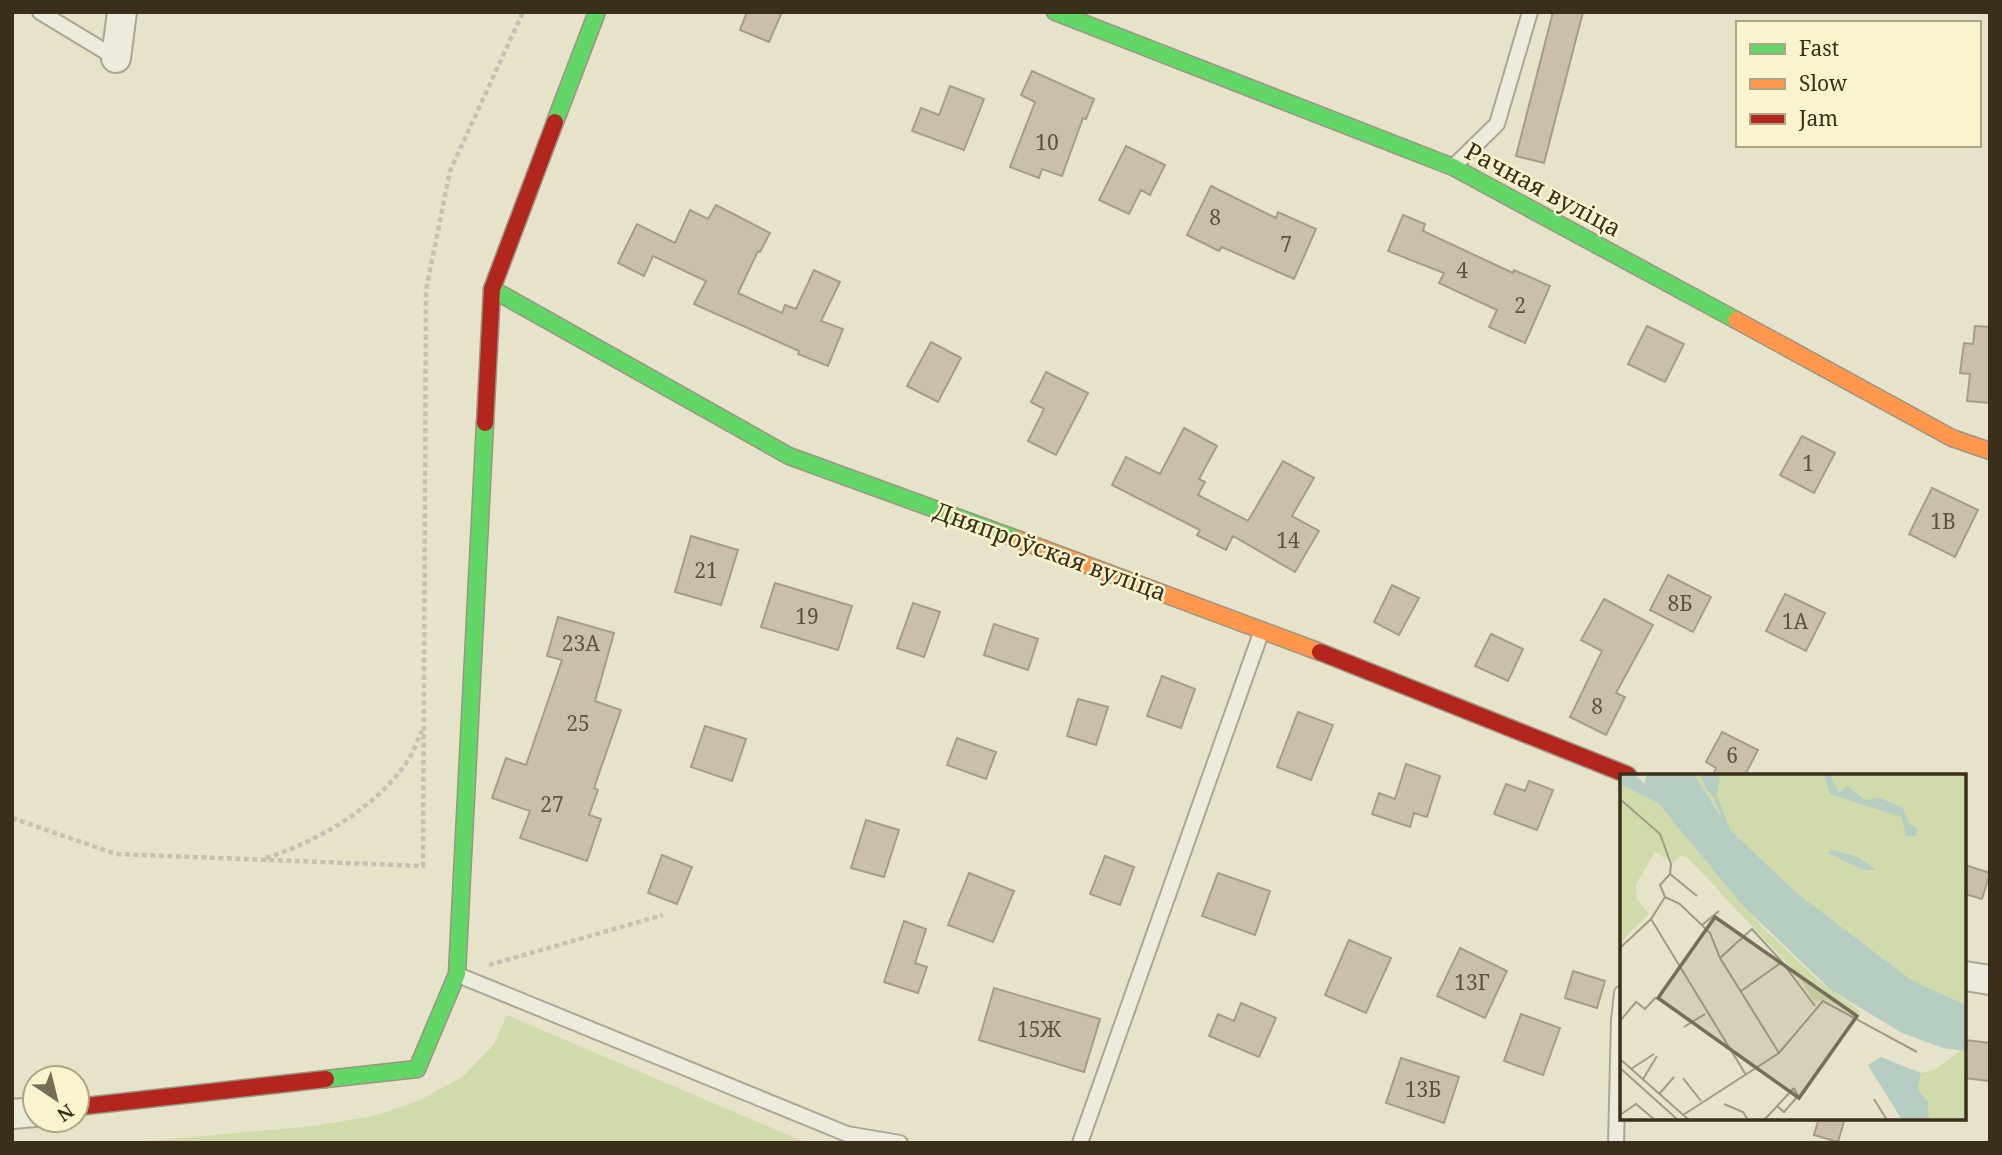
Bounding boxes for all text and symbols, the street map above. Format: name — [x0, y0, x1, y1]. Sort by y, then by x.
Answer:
legend — [1736, 21, 1981, 147]
text: Fast — [1799, 34, 1839, 62]
text: Slow — [1799, 69, 1848, 97]
text: Jam — [1798, 104, 1838, 132]
house number: 10 — [1035, 128, 1059, 156]
street label: Рачная вуліца — [1460, 134, 1628, 244]
house number: 8 — [1209, 203, 1221, 231]
house number: 7 — [1280, 230, 1292, 258]
house number: 4 — [1456, 256, 1468, 284]
house number: 2 — [1514, 291, 1526, 319]
house number: 1 — [1802, 449, 1814, 477]
street label: Дняпроўская вуліца — [930, 493, 1171, 608]
house number: 1В — [1930, 507, 1956, 535]
house number: 14 — [1276, 526, 1300, 554]
house number: 21 — [694, 556, 718, 584]
house number: 8Б — [1668, 589, 1692, 617]
house number: 19 — [795, 602, 819, 630]
house number: 1А — [1782, 607, 1808, 635]
house number: 23А — [562, 629, 600, 657]
house number: 8 — [1591, 692, 1603, 720]
house number: 25 — [566, 709, 590, 737]
house number: 6 — [1726, 741, 1738, 769]
inset map — [1620, 774, 1967, 1120]
house number: 27 — [540, 790, 564, 818]
house number: 13Г — [1454, 968, 1490, 996]
house number: 15Ж — [1017, 1015, 1061, 1043]
north arrow — [21, 1064, 91, 1134]
house number: 13Б — [1405, 1075, 1441, 1103]
text: N — [52, 1098, 79, 1128]

